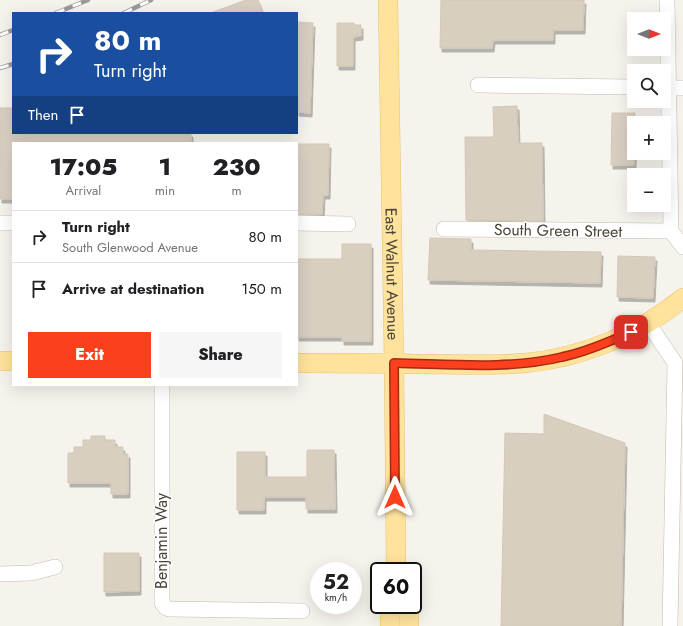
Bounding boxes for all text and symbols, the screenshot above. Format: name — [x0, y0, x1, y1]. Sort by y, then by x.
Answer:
north arrow — [627, 12, 671, 56]
map controls — [627, 12, 671, 212]
text: 80 m — [94, 20, 161, 61]
icon: right — [28, 28, 80, 80]
text: Turn right — [94, 58, 166, 84]
button: search — [627, 64, 671, 108]
text: Then — [28, 104, 58, 126]
icon: arrive — [66, 104, 88, 126]
button: + — [627, 116, 671, 160]
text: 17:05 — [49, 149, 117, 184]
text: 1 — [159, 149, 171, 184]
text: 230 — [212, 149, 261, 184]
button: − — [627, 168, 671, 212]
text: Arrival — [65, 181, 101, 200]
text: min — [155, 181, 175, 200]
text: m — [231, 181, 242, 200]
street label: East Walnut Avenue — [379, 207, 405, 340]
text: Turn right — [62, 216, 130, 238]
street label: South Green Street — [494, 218, 623, 243]
icon: right — [28, 226, 50, 248]
text: 80 m — [249, 226, 282, 248]
text: South Glenwood Avenue — [62, 238, 198, 257]
icon: arrive — [28, 278, 50, 300]
text: Arrive at destination — [62, 278, 204, 300]
text: 150 m — [242, 278, 282, 300]
pin — [614, 315, 648, 349]
icon: arrive — [620, 321, 642, 343]
button: Exit — [28, 332, 151, 378]
button: Share — [159, 332, 282, 378]
position arrow — [374, 476, 416, 518]
street label: Benjamin Way — [150, 492, 173, 589]
speed limit sign: 60 — [370, 562, 422, 614]
text: 52 — [323, 568, 349, 597]
text: km/h — [325, 590, 347, 605]

